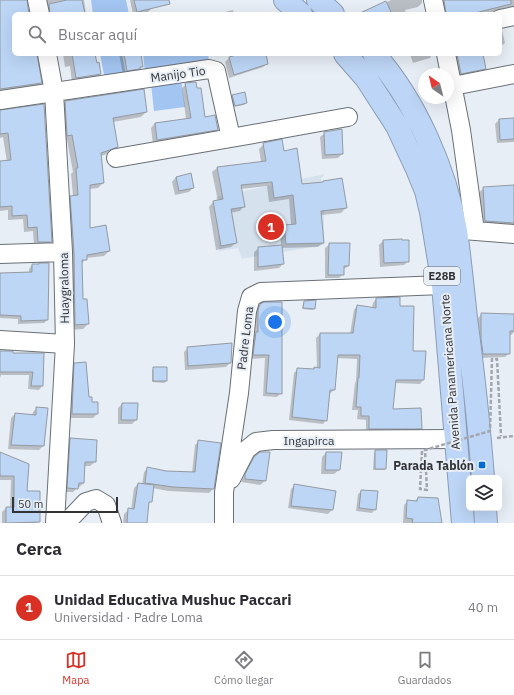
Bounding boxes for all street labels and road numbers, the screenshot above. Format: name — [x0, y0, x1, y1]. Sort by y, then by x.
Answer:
street label: Manijo Tio — [150, 63, 207, 85]
street label: Huaygraloma — [56, 252, 72, 324]
road number: E28B — [424, 267, 460, 285]
street label: Avenida Panamericana Norte — [437, 293, 463, 450]
street label: Padre Loma — [234, 305, 256, 371]
street label: Ingapirca — [283, 433, 335, 448]

